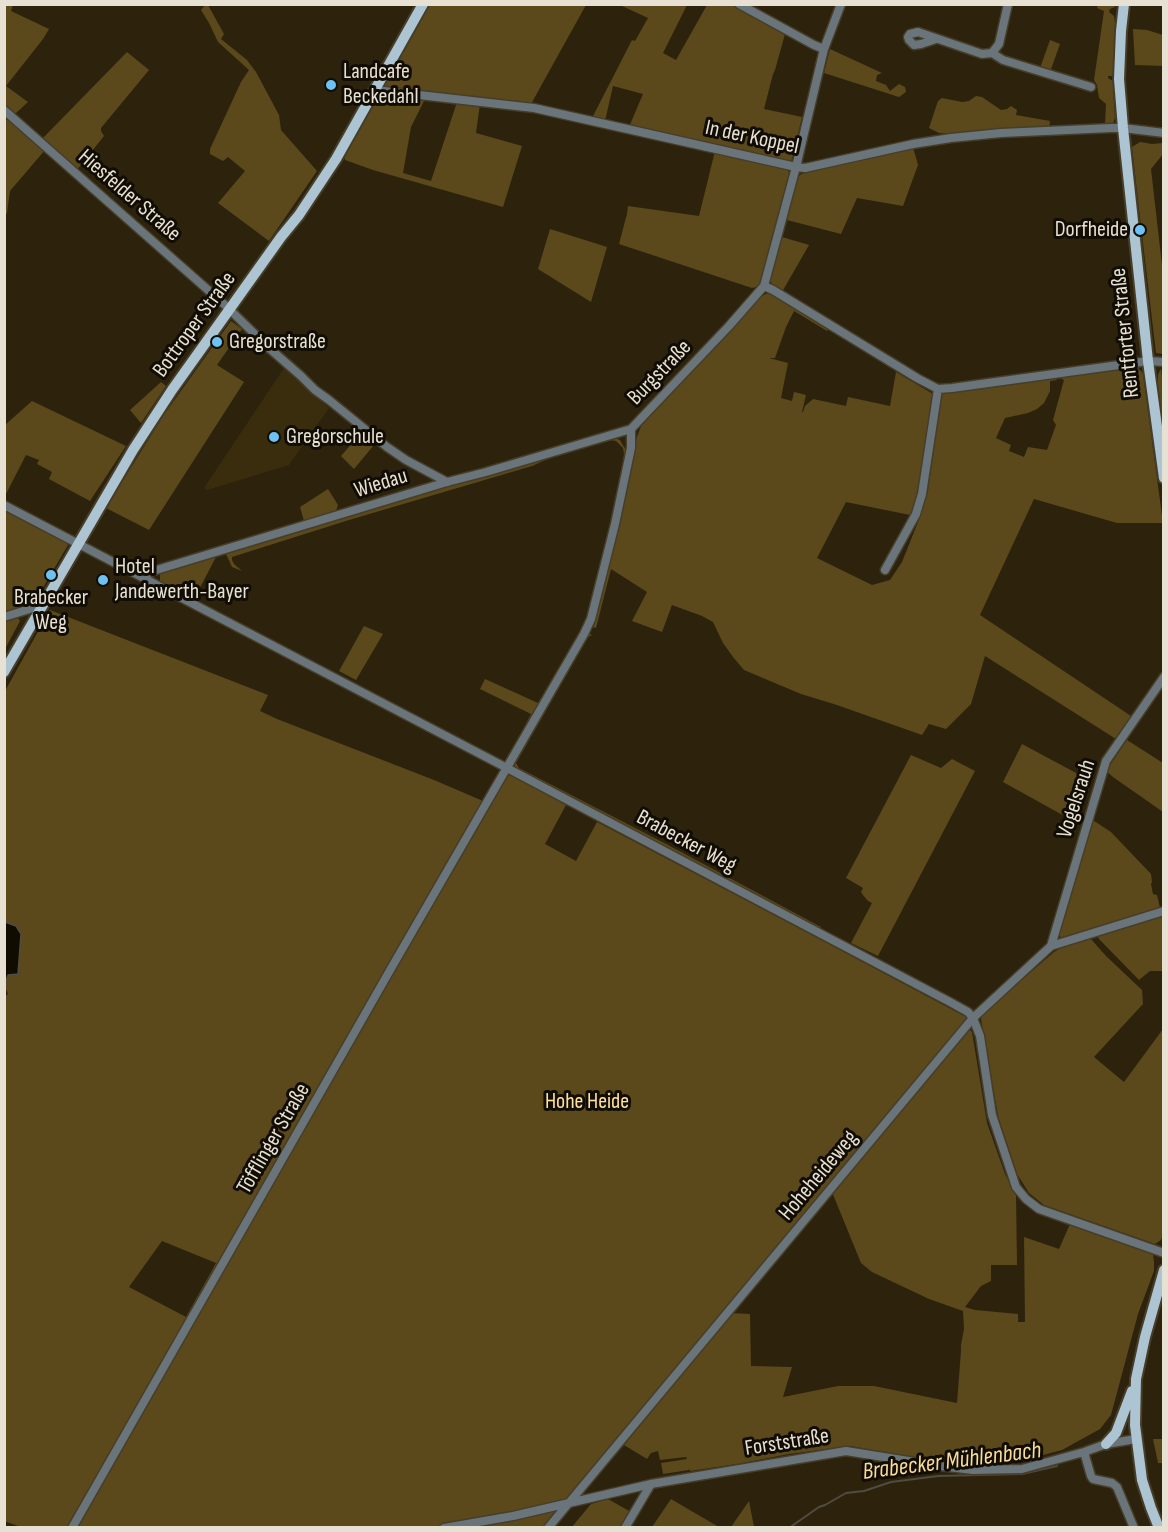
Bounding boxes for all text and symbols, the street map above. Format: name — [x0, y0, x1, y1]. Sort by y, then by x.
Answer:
place label: Landcafe Beckedahl — [343, 59, 418, 110]
marker: Landcafe Beckedahl — [324, 78, 338, 92]
street label: In der Koppel — [703, 115, 801, 161]
street label: Hiesfelder Straße — [72, 144, 186, 248]
place label: Dorfheide — [1055, 217, 1128, 243]
marker: Dorfheide — [1133, 223, 1147, 237]
street label: Bottroper Straße — [148, 267, 242, 383]
street label: Rentforter Straße — [1106, 267, 1146, 399]
place label: Gregorstraße — [229, 329, 326, 355]
marker: Gregorstraße — [210, 335, 224, 349]
street label: Burgstraße — [623, 335, 697, 411]
place label: Gregorschule — [286, 424, 384, 450]
marker: Gregorschule — [267, 430, 281, 444]
street label: Wiedau — [351, 463, 411, 505]
place label: Hotel Jandewerth-Bayer — [115, 554, 249, 606]
marker: Brabecker Weg — [44, 568, 58, 582]
marker: Hotel Jandewerth-Bayer — [96, 573, 110, 587]
place label: Brabecker Weg — [14, 585, 88, 636]
street label: Vogelsrauh — [1052, 756, 1102, 842]
street label: Brabecker Weg — [632, 805, 740, 879]
street label: Töfflinger Straße — [232, 1079, 316, 1199]
park label: Hohe Heide — [545, 1089, 629, 1115]
street label: Hoheheideweg — [774, 1126, 864, 1226]
street label: Forststraße — [743, 1423, 831, 1463]
water label: Brabecker Mühlenbach — [861, 1437, 1043, 1487]

